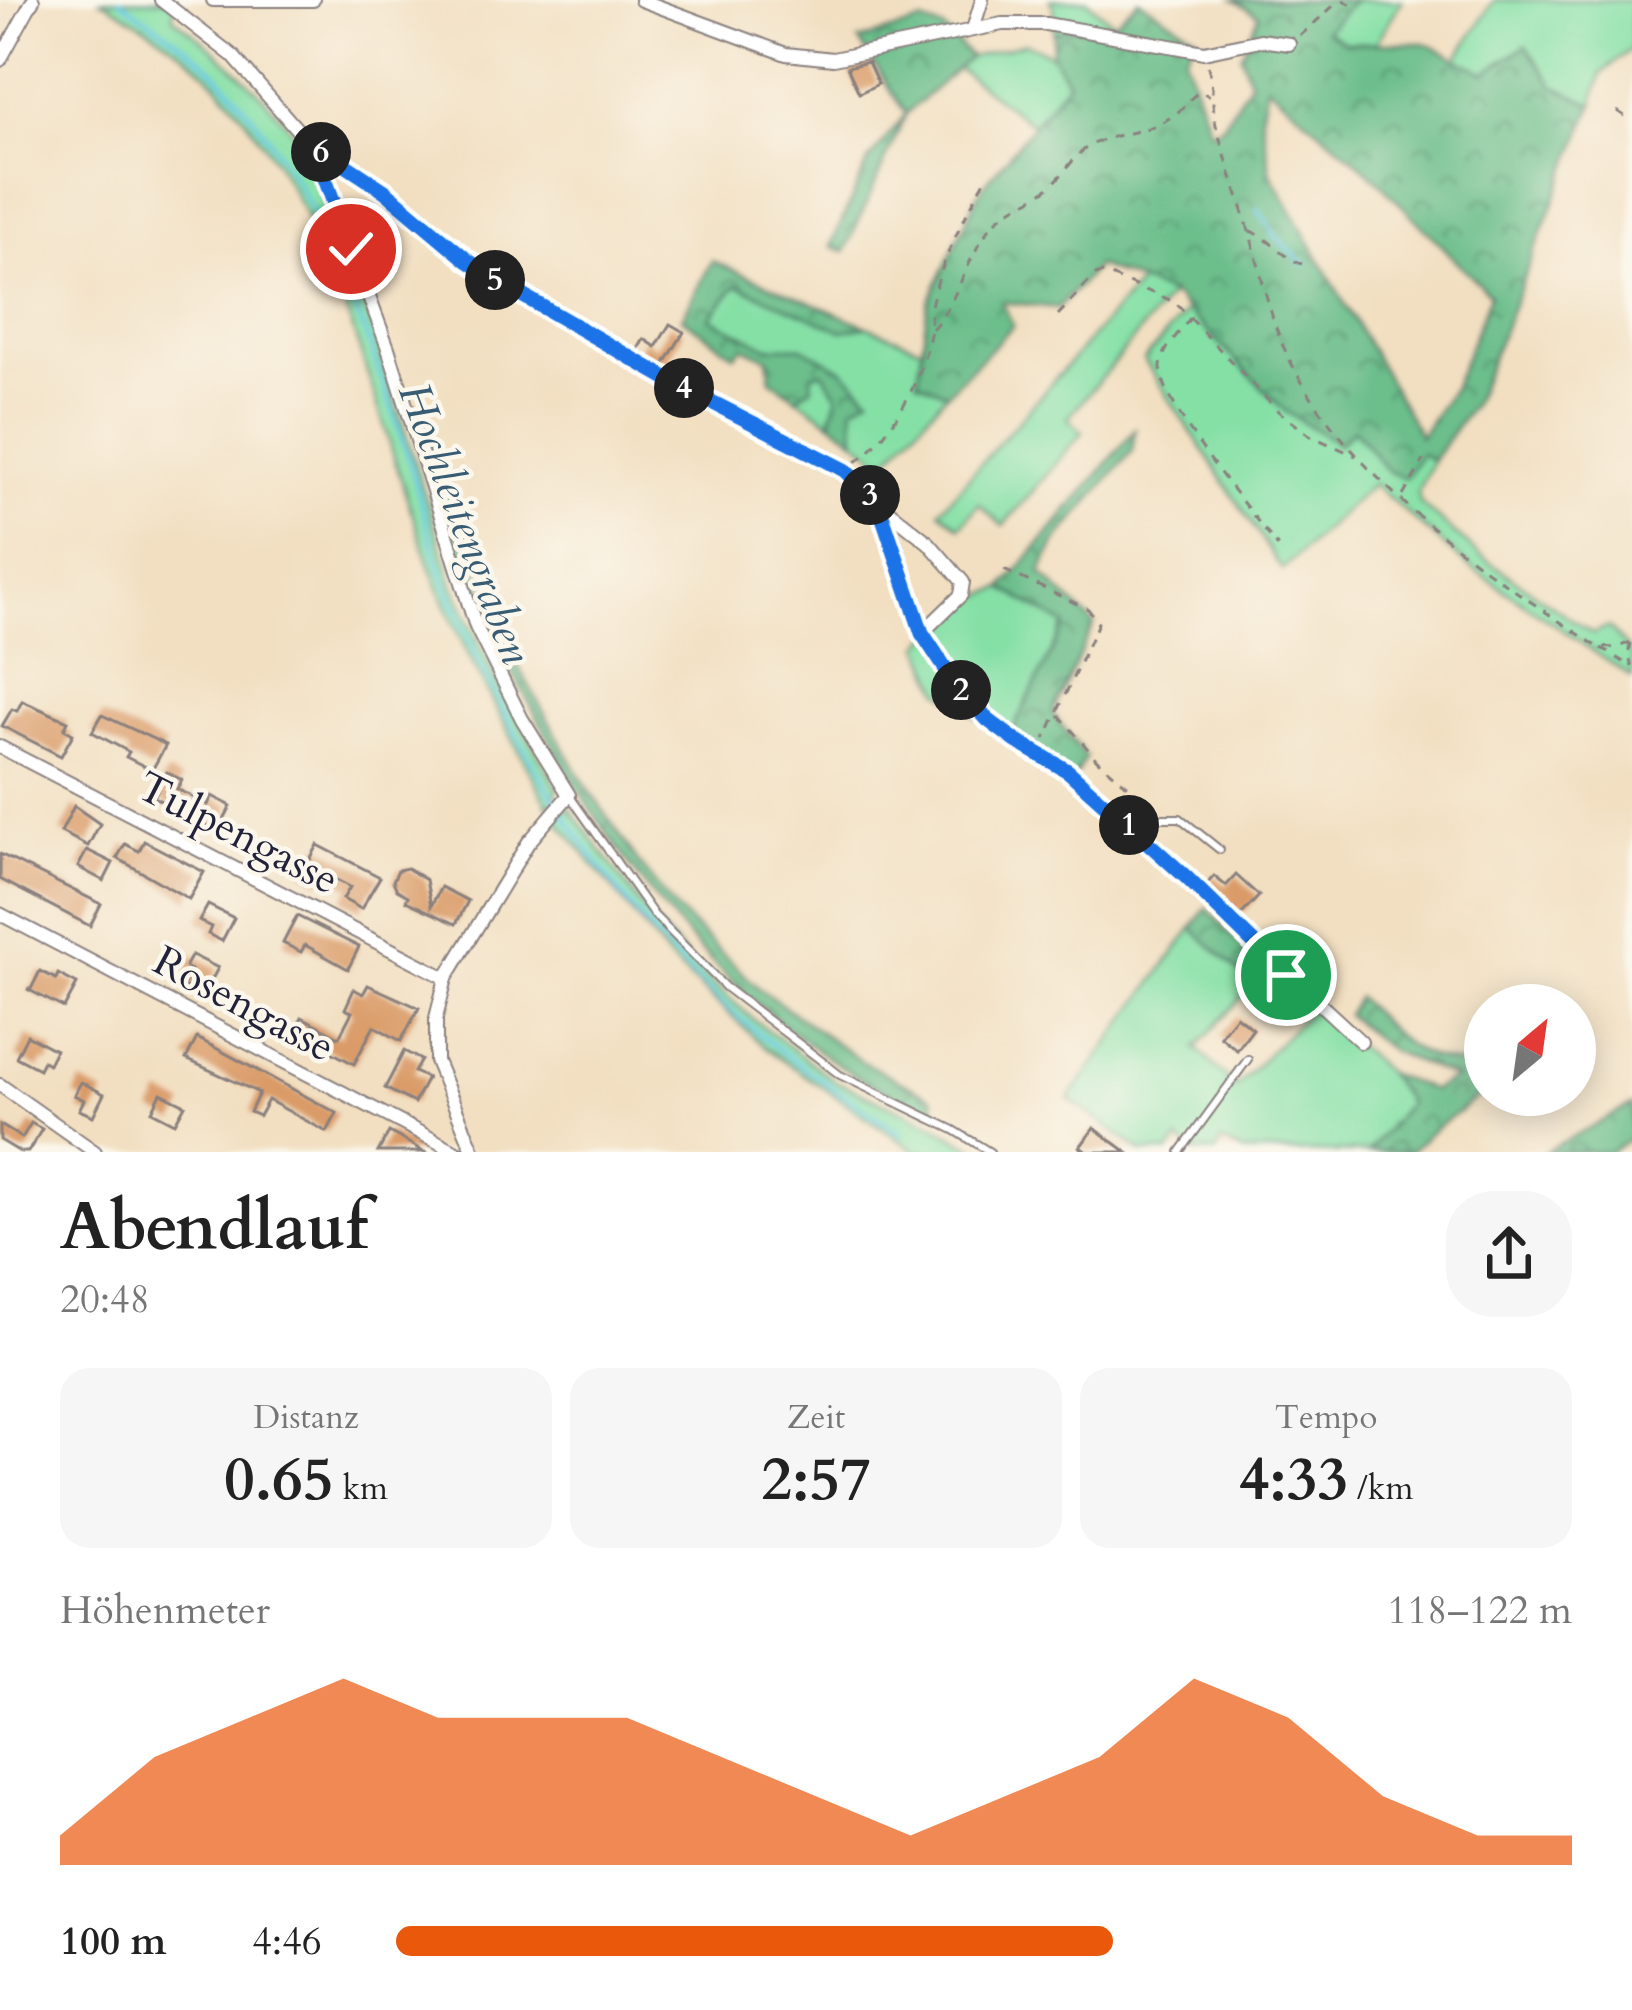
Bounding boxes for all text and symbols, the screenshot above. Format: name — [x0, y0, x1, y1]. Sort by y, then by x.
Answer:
pin: 6 — [291, 122, 351, 182]
text: 6 — [313, 129, 329, 174]
pin — [300, 198, 402, 300]
icon: check — [318, 216, 384, 282]
pin: 5 — [465, 250, 525, 310]
text: 5 — [487, 257, 503, 302]
pin: 4 — [654, 358, 714, 418]
text: 4 — [676, 365, 692, 410]
water label: Hochleitengraben — [383, 373, 547, 673]
pin: 3 — [840, 465, 900, 525]
text: 3 — [862, 472, 878, 517]
pin: 2 — [931, 660, 991, 720]
text: 2 — [953, 667, 969, 712]
street label: Tulpengasse — [128, 758, 348, 908]
pin: 1 — [1099, 795, 1159, 855]
text: 1 — [1121, 802, 1137, 847]
pin — [1235, 924, 1337, 1026]
street label: Rosengasse — [143, 932, 345, 1076]
icon: arrive — [1253, 942, 1319, 1008]
north arrow — [1464, 984, 1596, 1116]
map controls — [1464, 984, 1596, 1116]
text: Abendlauf — [60, 1183, 368, 1272]
button: share — [1446, 1191, 1572, 1317]
text: 20:48 — [60, 1273, 150, 1326]
text: Distanz — [253, 1395, 359, 1440]
text: Zeit — [787, 1395, 845, 1440]
text: Tempo — [1275, 1395, 1377, 1440]
text: 0.65 — [224, 1440, 334, 1521]
text: 2:57 — [761, 1440, 871, 1521]
text: 4:33 — [1239, 1440, 1348, 1521]
text: km — [334, 1466, 388, 1511]
text: /km — [1348, 1466, 1413, 1511]
text: Höhenmeter — [60, 1584, 270, 1637]
text: 118–122 m — [1387, 1584, 1572, 1637]
text: 100 m — [60, 1915, 166, 1968]
text: 4:46 — [252, 1915, 322, 1968]

